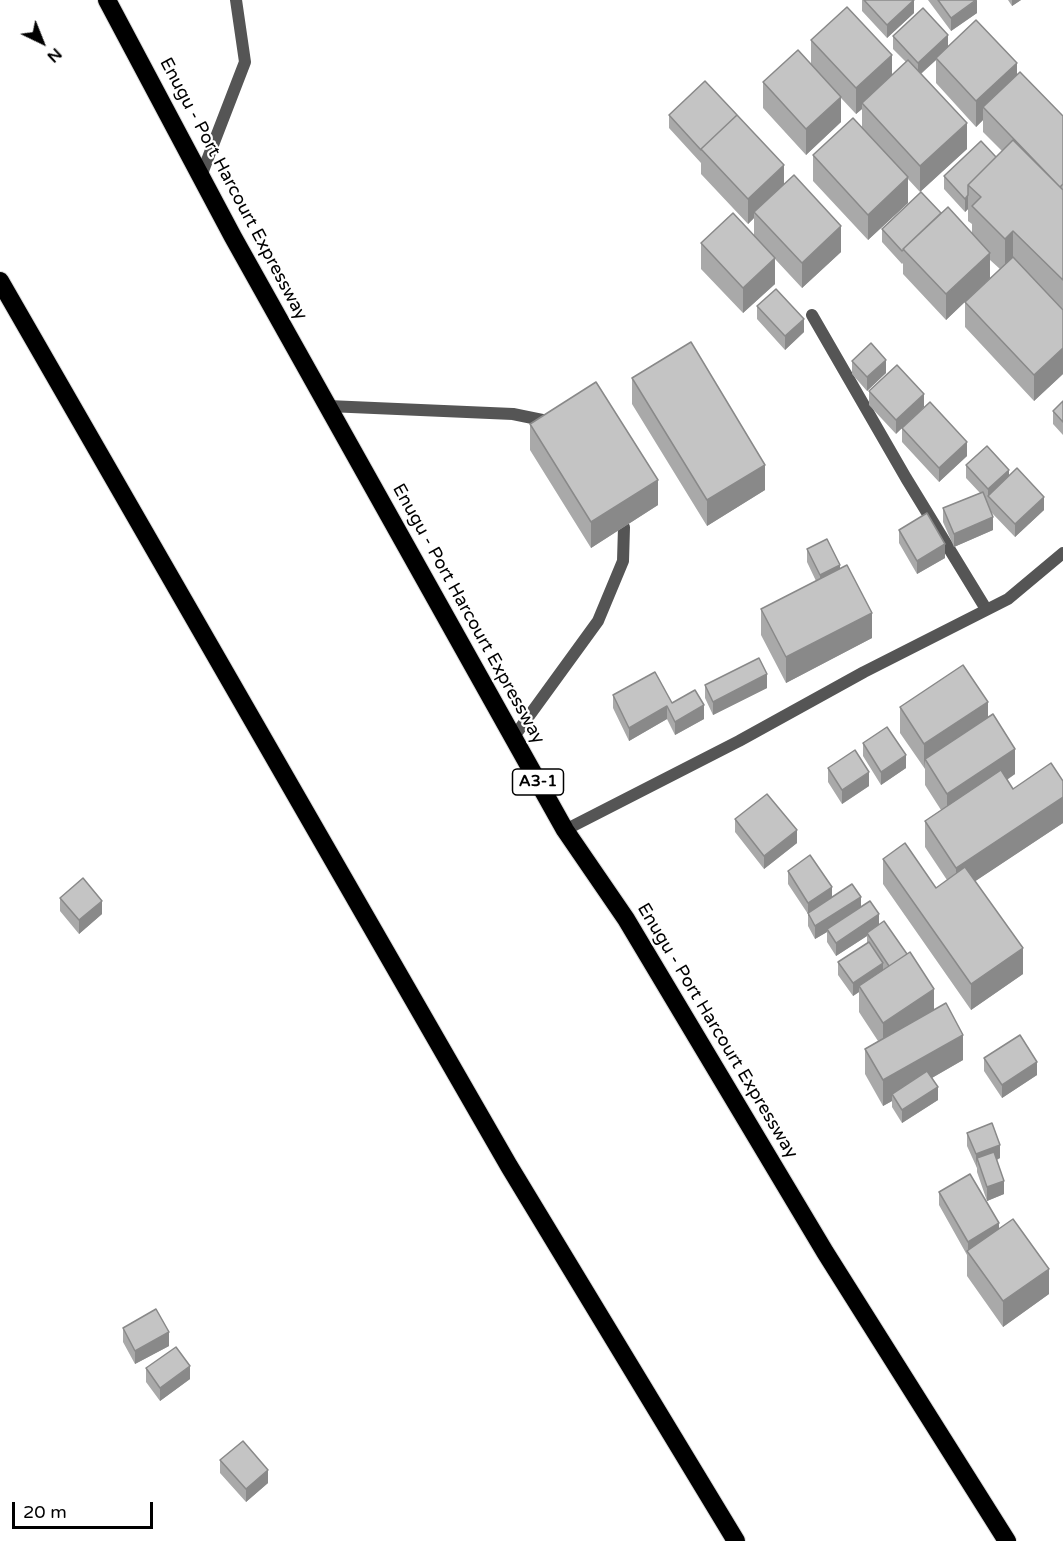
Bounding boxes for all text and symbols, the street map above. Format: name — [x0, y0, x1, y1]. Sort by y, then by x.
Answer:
north arrow — [12, 12, 72, 72]
text: N — [43, 43, 66, 67]
street label: Enugu - Port Harcourt Expressway — [154, 54, 312, 324]
street label: Enugu - Port Harcourt Expressway — [387, 480, 549, 748]
road number: A3-1 — [512, 769, 564, 795]
street label: Enugu - Port Harcourt Expressway — [632, 899, 802, 1163]
scale bar — [15, 1490, 156, 1528]
text: 20 m — [23, 1501, 67, 1523]

